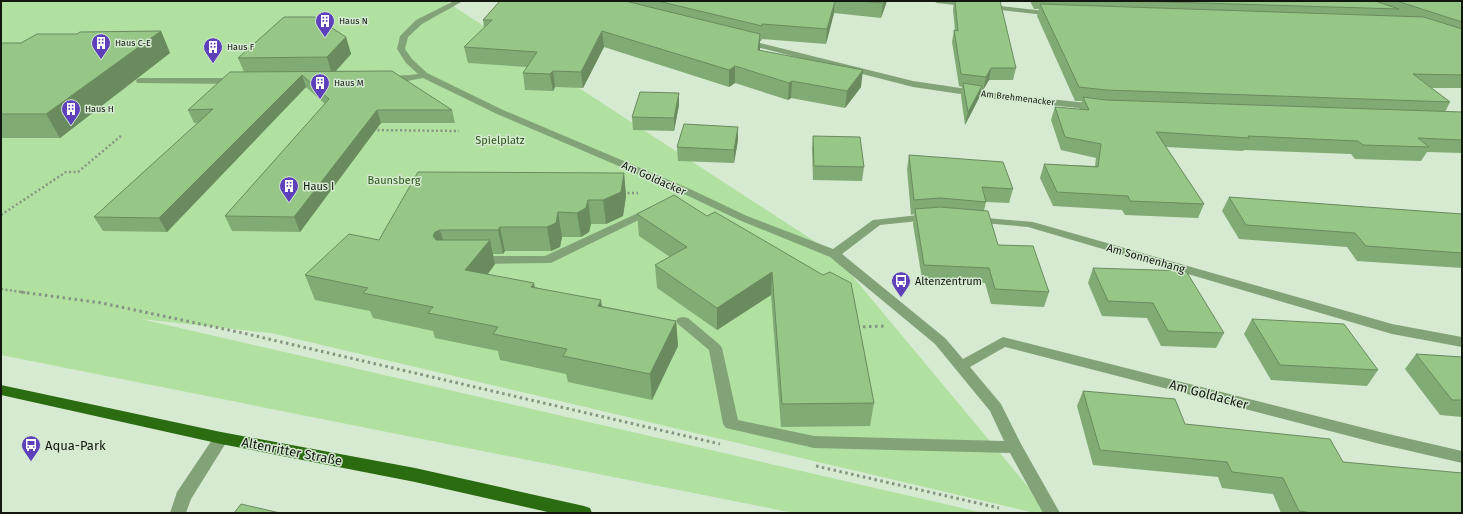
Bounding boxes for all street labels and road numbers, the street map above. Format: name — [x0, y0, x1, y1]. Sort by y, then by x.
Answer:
street label: Am Brehmenacker — [981, 89, 1056, 108]
street label: Am Goldacker — [620, 159, 689, 199]
street label: Am Sonnenhang — [1105, 241, 1187, 276]
street label: Am Goldacker — [1168, 377, 1250, 412]
street label: Altenritter Straße — [240, 434, 343, 469]

